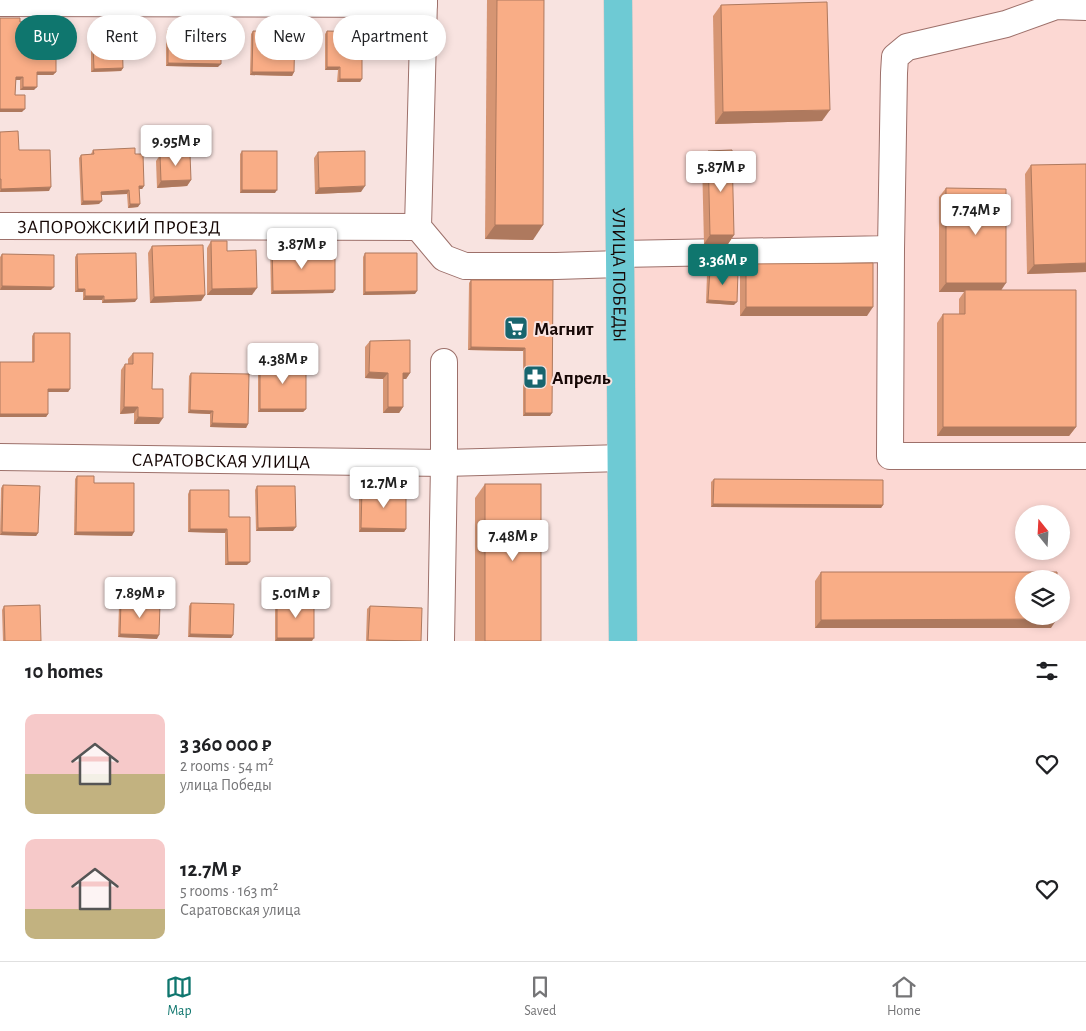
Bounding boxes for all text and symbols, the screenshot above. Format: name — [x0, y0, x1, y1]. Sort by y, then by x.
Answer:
chip: Buy — [15, 15, 77, 60]
chip: Rent — [87, 15, 156, 60]
chip: Filters — [166, 15, 245, 60]
chip: New — [255, 15, 323, 60]
chip: Apartment — [333, 15, 446, 60]
pin: 9.95M ₽ — [130, 124, 222, 167]
text: 9.95M ₽ — [152, 133, 200, 149]
pin: 5.87M ₽ — [675, 150, 767, 193]
text: 5.87M ₽ — [697, 159, 745, 175]
pin: 7.74M ₽ — [930, 194, 1022, 236]
text: 7.74M ₽ — [952, 202, 1000, 218]
street label: УЛИЦА ПОБЕДЫ — [609, 208, 629, 342]
street label: ЗАПОРОЖСКИЙ ПРОЕЗД — [17, 217, 221, 238]
pin: 3.87M ₽ — [256, 228, 348, 270]
text: 3.87M ₽ — [278, 236, 326, 252]
pin: 3.36M ₽ — [677, 244, 769, 286]
text: 3.36M ₽ — [699, 252, 747, 268]
supermarket icon: Магнит — [503, 315, 529, 341]
place label: Магнит — [534, 320, 594, 339]
pin: 4.38M ₽ — [237, 342, 329, 385]
text: 4.38M ₽ — [258, 351, 308, 367]
pharmacy icon: Апрель — [522, 364, 548, 390]
place label: Апрель — [552, 369, 611, 388]
street label: САРАТОВСКАЯ УЛИЦА — [131, 451, 311, 472]
pin: 12.7M ₽ — [338, 466, 430, 509]
text: 12.7M ₽ — [361, 475, 407, 491]
north arrow — [1015, 505, 1070, 560]
map controls — [1015, 505, 1070, 625]
pin: 7.48M ₽ — [467, 520, 559, 562]
text: 7.48M ₽ — [488, 528, 538, 544]
button: layers — [1015, 570, 1070, 625]
pin: 7.89M ₽ — [94, 576, 186, 619]
pin: 5.01M ₽ — [250, 576, 342, 619]
text: 7.89M ₽ — [116, 585, 164, 601]
text: 5.01M ₽ — [272, 585, 320, 601]
icon: filters — [1033, 657, 1061, 685]
text: 10 homes — [25, 661, 103, 682]
icon: home — [65, 734, 125, 794]
text: 3 360 000 ₽ — [180, 734, 271, 755]
icon: heart — [1033, 750, 1061, 778]
text: 2 rooms · 54 m² — [180, 758, 274, 774]
text: улица Победы — [180, 777, 272, 793]
icon: home — [65, 859, 125, 919]
text: 12.7M ₽ — [180, 859, 241, 880]
icon: heart — [1033, 875, 1061, 903]
text: 5 rooms · 163 m² — [180, 883, 278, 899]
text: Саратовская улица — [180, 902, 301, 918]
tab: Map — [165, 973, 193, 1020]
tab: Saved — [524, 973, 556, 1020]
tab: Home — [887, 973, 921, 1020]

